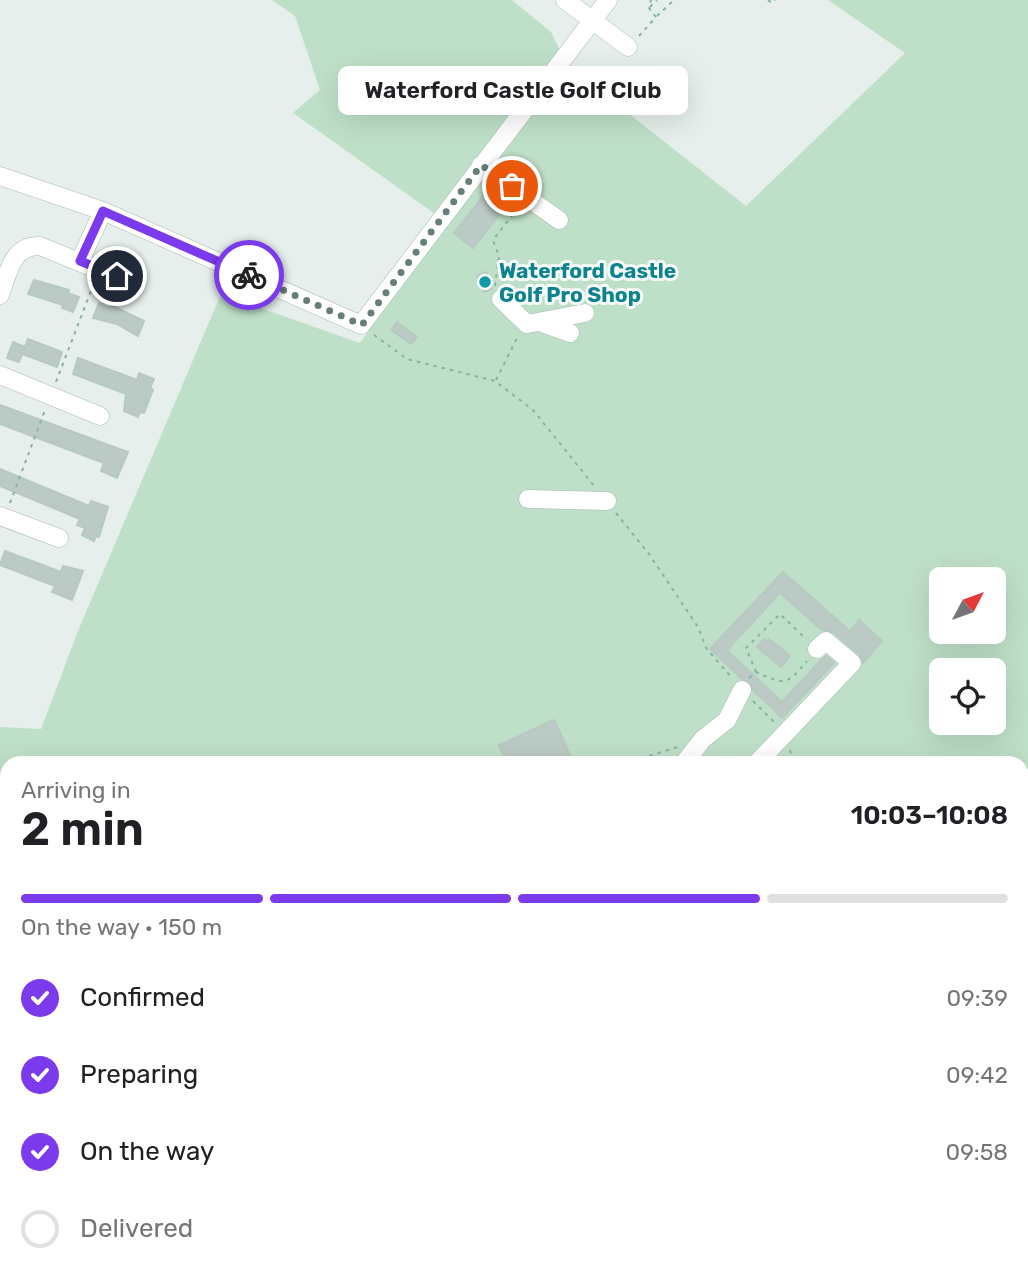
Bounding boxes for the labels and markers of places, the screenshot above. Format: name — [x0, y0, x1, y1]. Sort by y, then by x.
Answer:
callout: Waterford Castle Golf Club — [337, 67, 687, 116]
pin — [482, 156, 542, 216]
pin — [87, 246, 147, 306]
place label: Waterford Castle Golf Pro Shop — [499, 258, 676, 307]
marker: Waterford Castle Golf Pro Shop — [477, 274, 493, 290]

